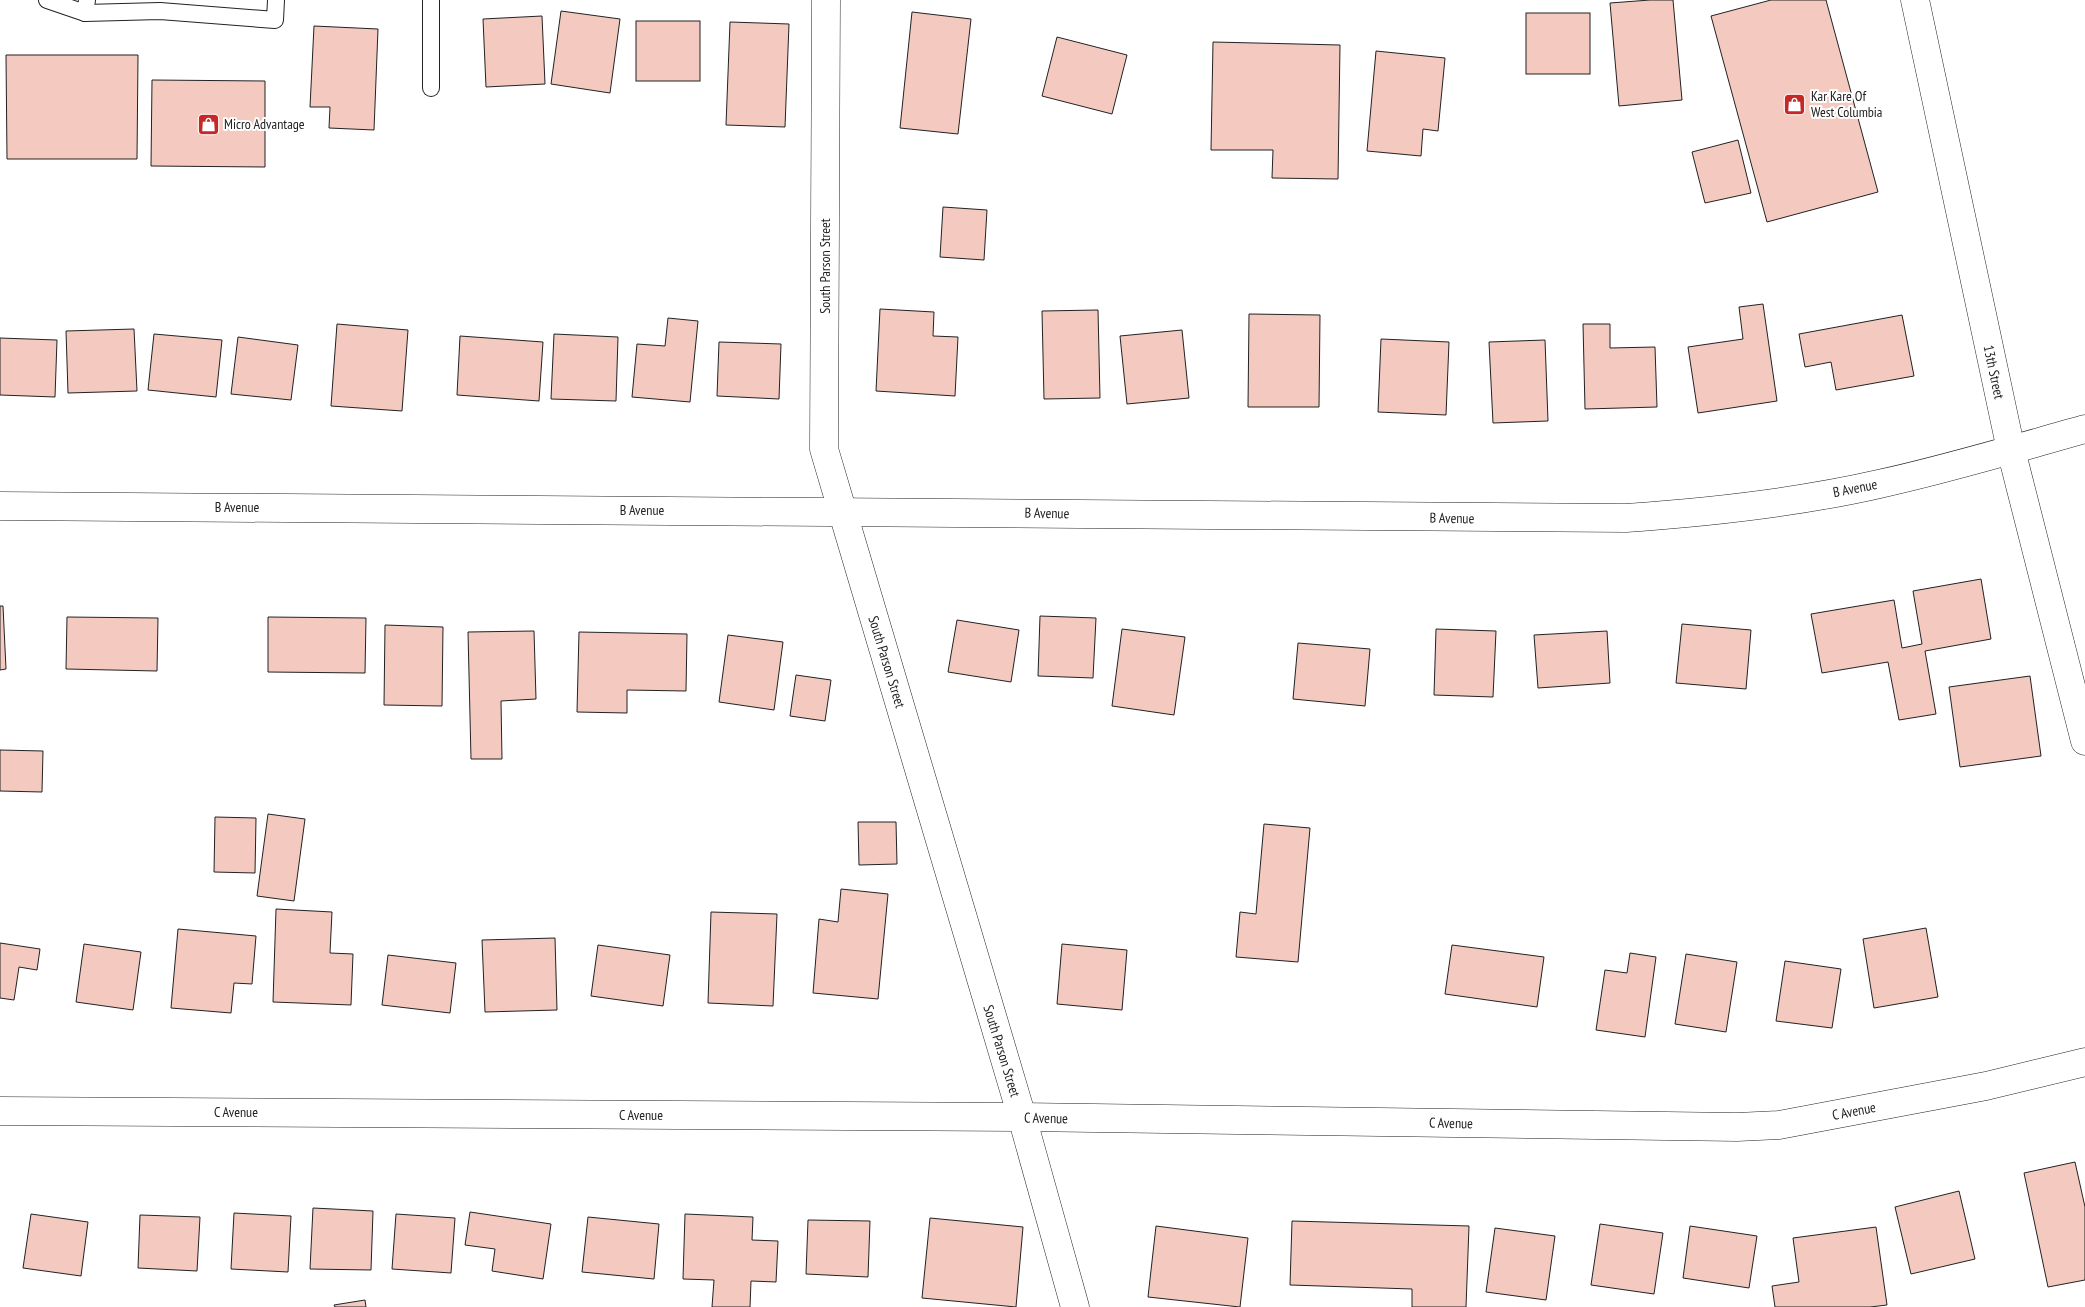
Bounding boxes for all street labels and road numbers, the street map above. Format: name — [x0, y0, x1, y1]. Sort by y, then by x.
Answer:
street label: South Parson Street — [816, 218, 834, 314]
street label: 13th Street — [1980, 343, 2009, 401]
street label: B Avenue — [1831, 475, 1879, 501]
street label: B Avenue — [215, 498, 260, 516]
street label: B Avenue — [620, 501, 665, 519]
street label: B Avenue — [1025, 504, 1070, 522]
street label: B Avenue — [1430, 509, 1475, 527]
street label: South Parson Street — [864, 614, 910, 710]
street label: South Parson Street — [979, 1003, 1025, 1099]
street label: C Avenue — [1831, 1098, 1878, 1124]
street label: C Avenue — [214, 1103, 258, 1121]
street label: C Avenue — [619, 1106, 663, 1124]
street label: C Avenue — [1024, 1109, 1068, 1127]
street label: C Avenue — [1429, 1114, 1473, 1132]

